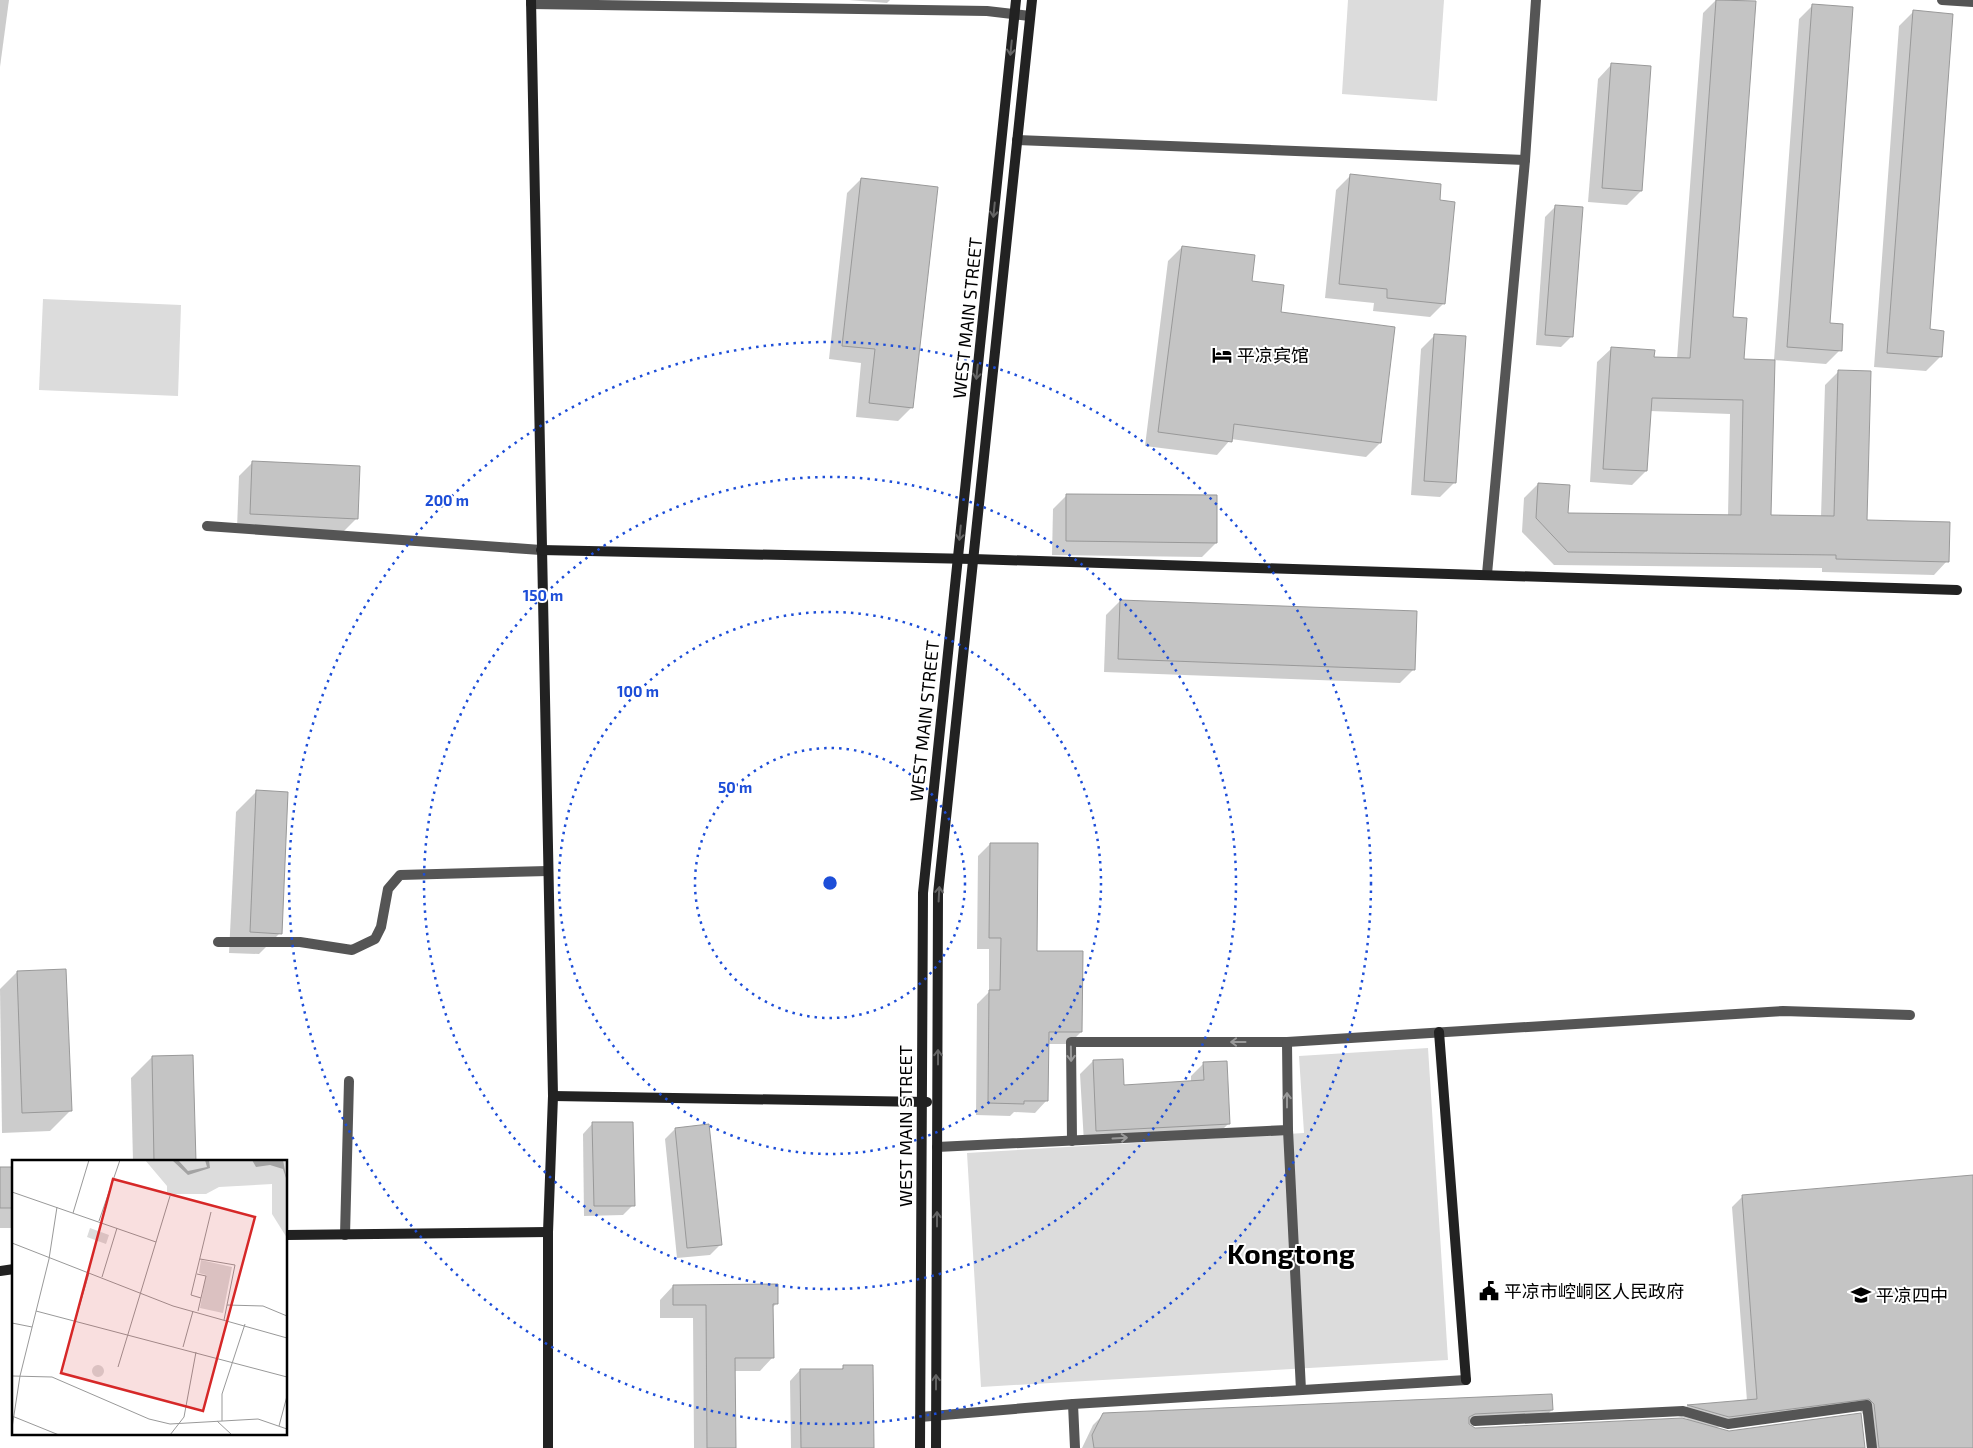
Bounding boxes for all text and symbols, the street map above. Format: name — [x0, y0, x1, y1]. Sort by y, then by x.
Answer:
one-way arrow — [1006, 40, 1016, 56]
one-way arrow — [990, 202, 999, 218]
street label: WEST MAIN STREET — [948, 236, 986, 400]
hotel icon: 平凉宾馆 — [1211, 344, 1233, 366]
place label: 平凉宾馆 — [1237, 344, 1309, 366]
one-way arrow — [972, 363, 982, 379]
text: 200 m — [425, 491, 469, 509]
one-way arrow — [955, 525, 965, 541]
text: 150 m — [523, 586, 563, 604]
street label: WEST MAIN STREET — [905, 639, 943, 803]
text: 100 m — [617, 682, 659, 700]
text: 50 m — [718, 778, 752, 796]
centre of rings — [821, 874, 839, 892]
one-way arrow — [934, 887, 943, 903]
one-way arrow — [1231, 1037, 1247, 1047]
street label: WEST MAIN STREET — [894, 1044, 916, 1207]
one-way arrow — [1066, 1046, 1076, 1062]
one-way arrow — [933, 1049, 942, 1065]
one-way arrow — [1283, 1092, 1292, 1108]
one-way arrow — [1112, 1134, 1128, 1143]
inset map — [12, 1160, 288, 1436]
one-way arrow — [932, 1212, 942, 1228]
district label: Kongtong — [1227, 1236, 1355, 1270]
public building icon: 平凉市崆峒区人民政府 — [1478, 1280, 1500, 1302]
place label: 平凉市崆峒区人民政府 — [1504, 1280, 1684, 1302]
school or university icon: 平凉四中 — [1850, 1284, 1872, 1306]
place label: 平凉四中 — [1876, 1284, 1948, 1306]
one-way arrow — [931, 1374, 941, 1390]

